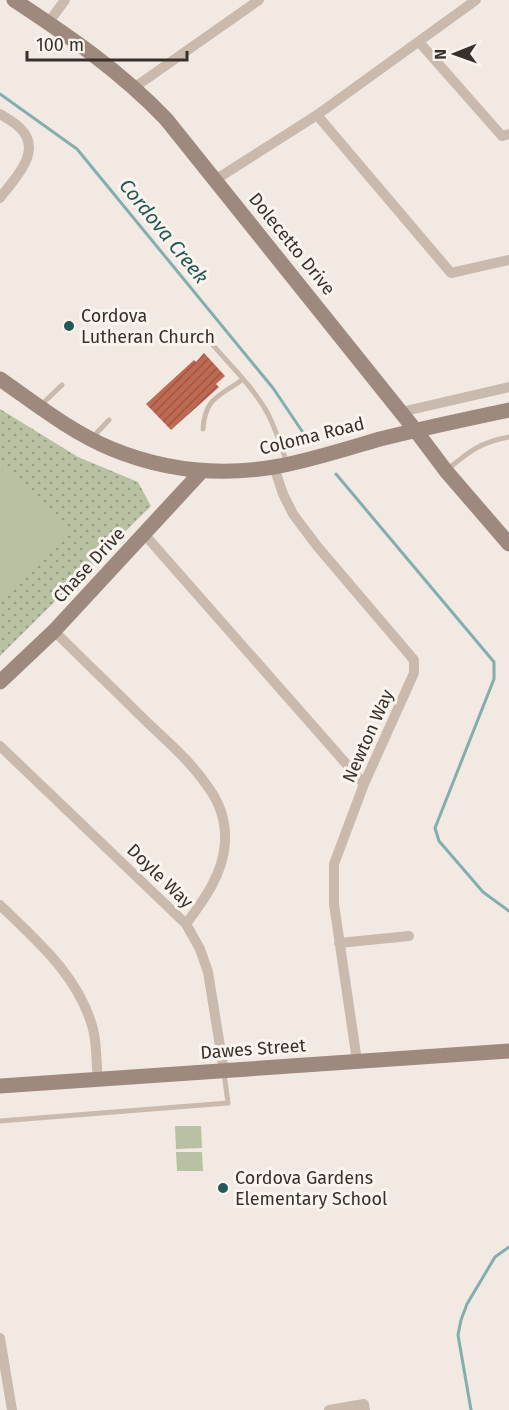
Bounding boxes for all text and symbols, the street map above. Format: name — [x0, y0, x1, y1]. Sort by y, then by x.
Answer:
scale bar — [27, 24, 188, 62]
north arrow — [425, 24, 485, 84]
text: 100 m — [36, 34, 84, 56]
text: N — [431, 49, 450, 60]
water label: Cordova Creek — [114, 174, 214, 288]
street label: Dolecetto Drive — [244, 188, 340, 300]
place label: Cordova Lutheran Church — [81, 305, 215, 348]
marker: Cordova Lutheran Church — [62, 319, 76, 333]
street label: Coloma Road — [257, 412, 367, 460]
street label: Chase Drive — [48, 523, 130, 607]
street label: Newton Way — [338, 686, 398, 786]
street label: Doyle Way — [122, 839, 198, 913]
street label: Dawes Street — [199, 1034, 307, 1064]
place label: Cordova Gardens Elementary School — [235, 1167, 387, 1210]
marker: Cordova Gardens Elementary School — [216, 1181, 230, 1195]

